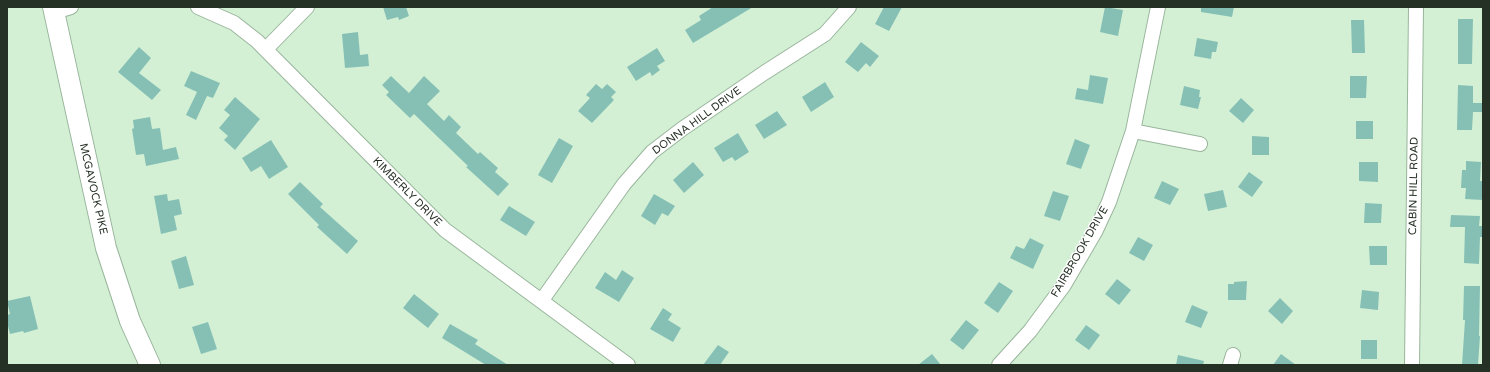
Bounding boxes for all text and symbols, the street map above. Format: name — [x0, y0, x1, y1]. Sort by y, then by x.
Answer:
street label: DONNA HILL DRIVE — [650, 84, 744, 158]
street label: CABIN HILL ROAD — [1407, 137, 1421, 235]
street label: MCGAVOCK PIKE — [76, 142, 110, 236]
street label: KIMBERLY DRIVE — [370, 155, 444, 229]
street label: FAIRBROOK DRIVE — [1049, 204, 1111, 300]

